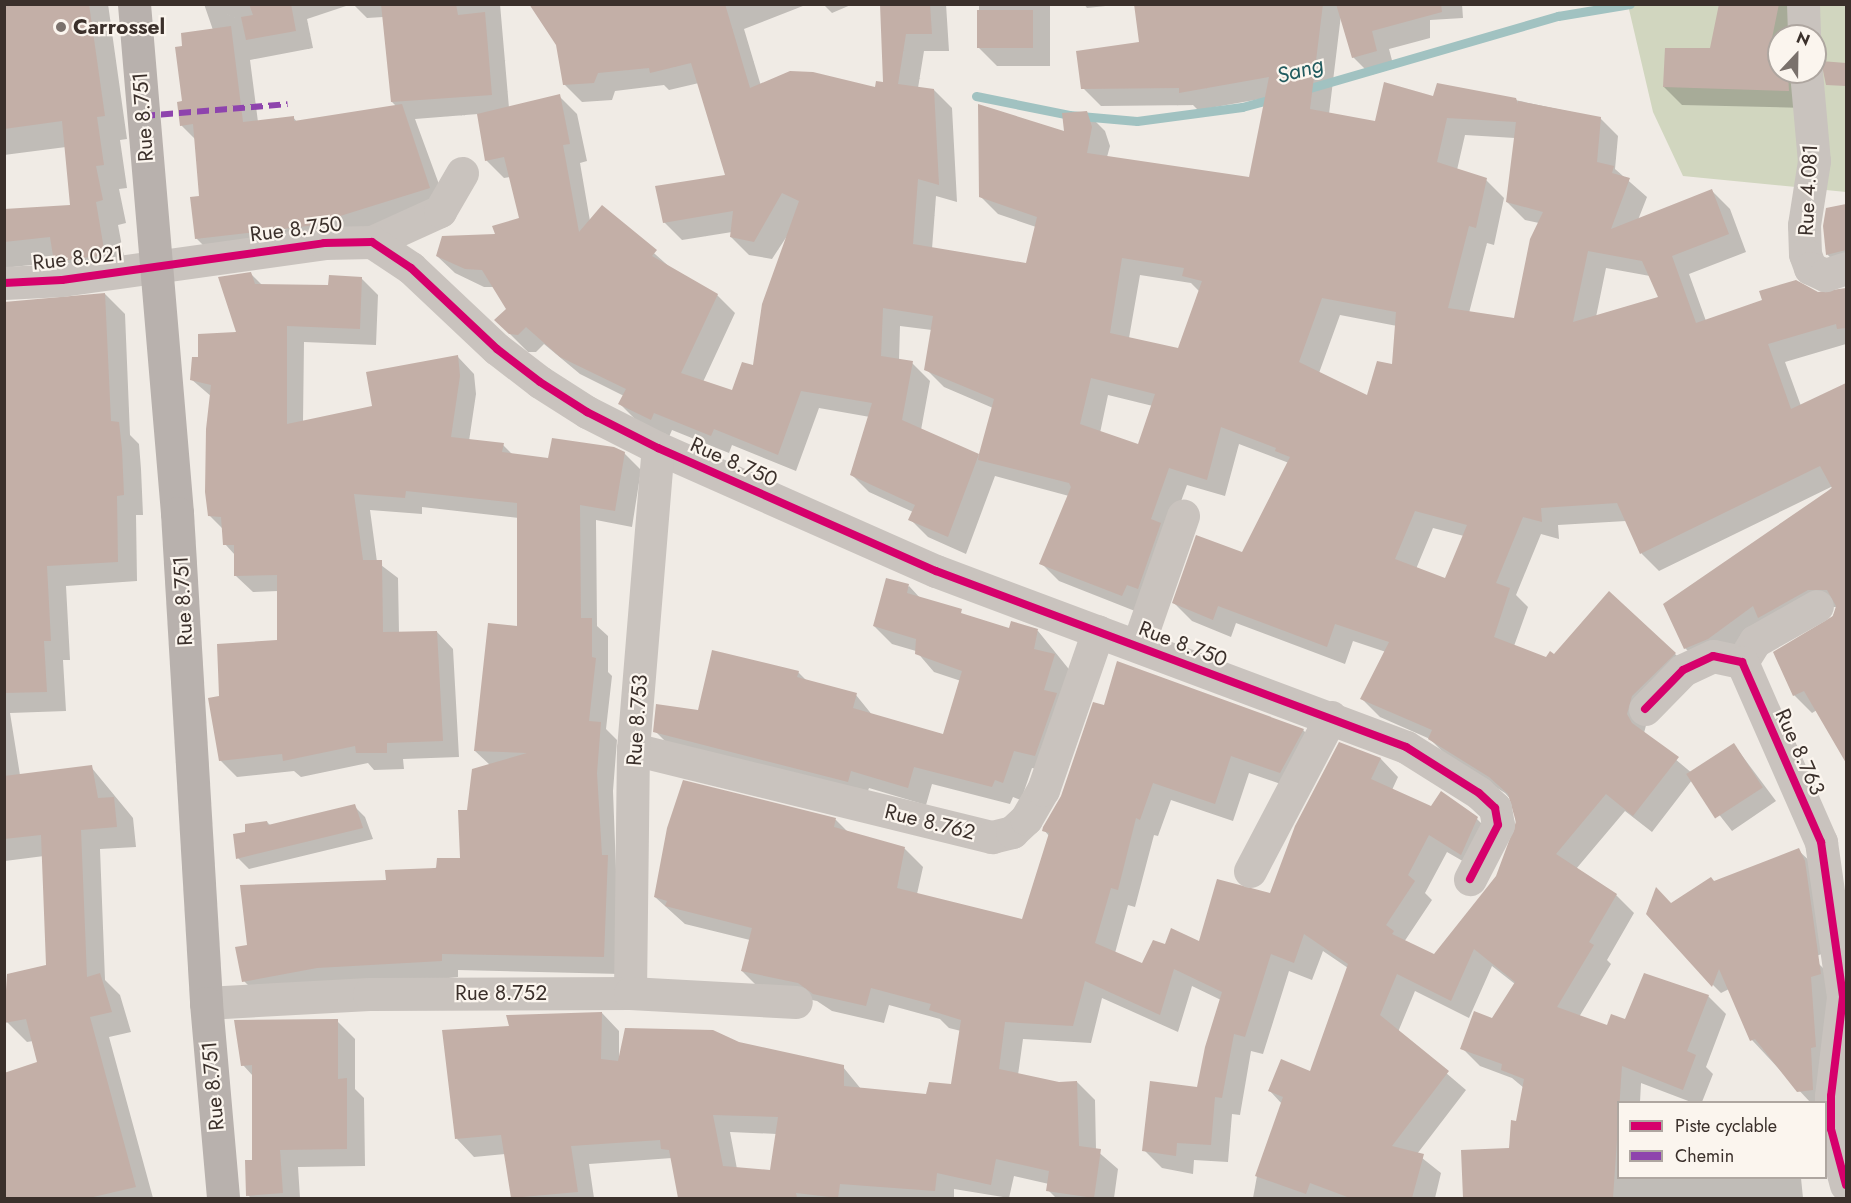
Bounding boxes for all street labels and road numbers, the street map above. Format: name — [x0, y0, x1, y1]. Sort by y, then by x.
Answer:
street label: Rue 8.751 — [127, 71, 159, 163]
street label: Rue 4.081 — [1793, 143, 1823, 237]
street label: Rue 8.750 — [248, 211, 344, 247]
street label: Rue 8.021 — [31, 241, 125, 275]
street label: Rue 8.750 — [686, 432, 782, 492]
street label: Rue 8.751 — [168, 556, 198, 646]
street label: Rue 8.750 — [1135, 616, 1231, 672]
street label: Rue 8.753 — [621, 673, 653, 767]
street label: Rue 8.763 — [1770, 705, 1830, 799]
street label: Rue 8.762 — [882, 799, 978, 845]
street label: Rue 8.752 — [455, 980, 547, 1006]
street label: Rue 8.751 — [197, 1040, 229, 1132]

